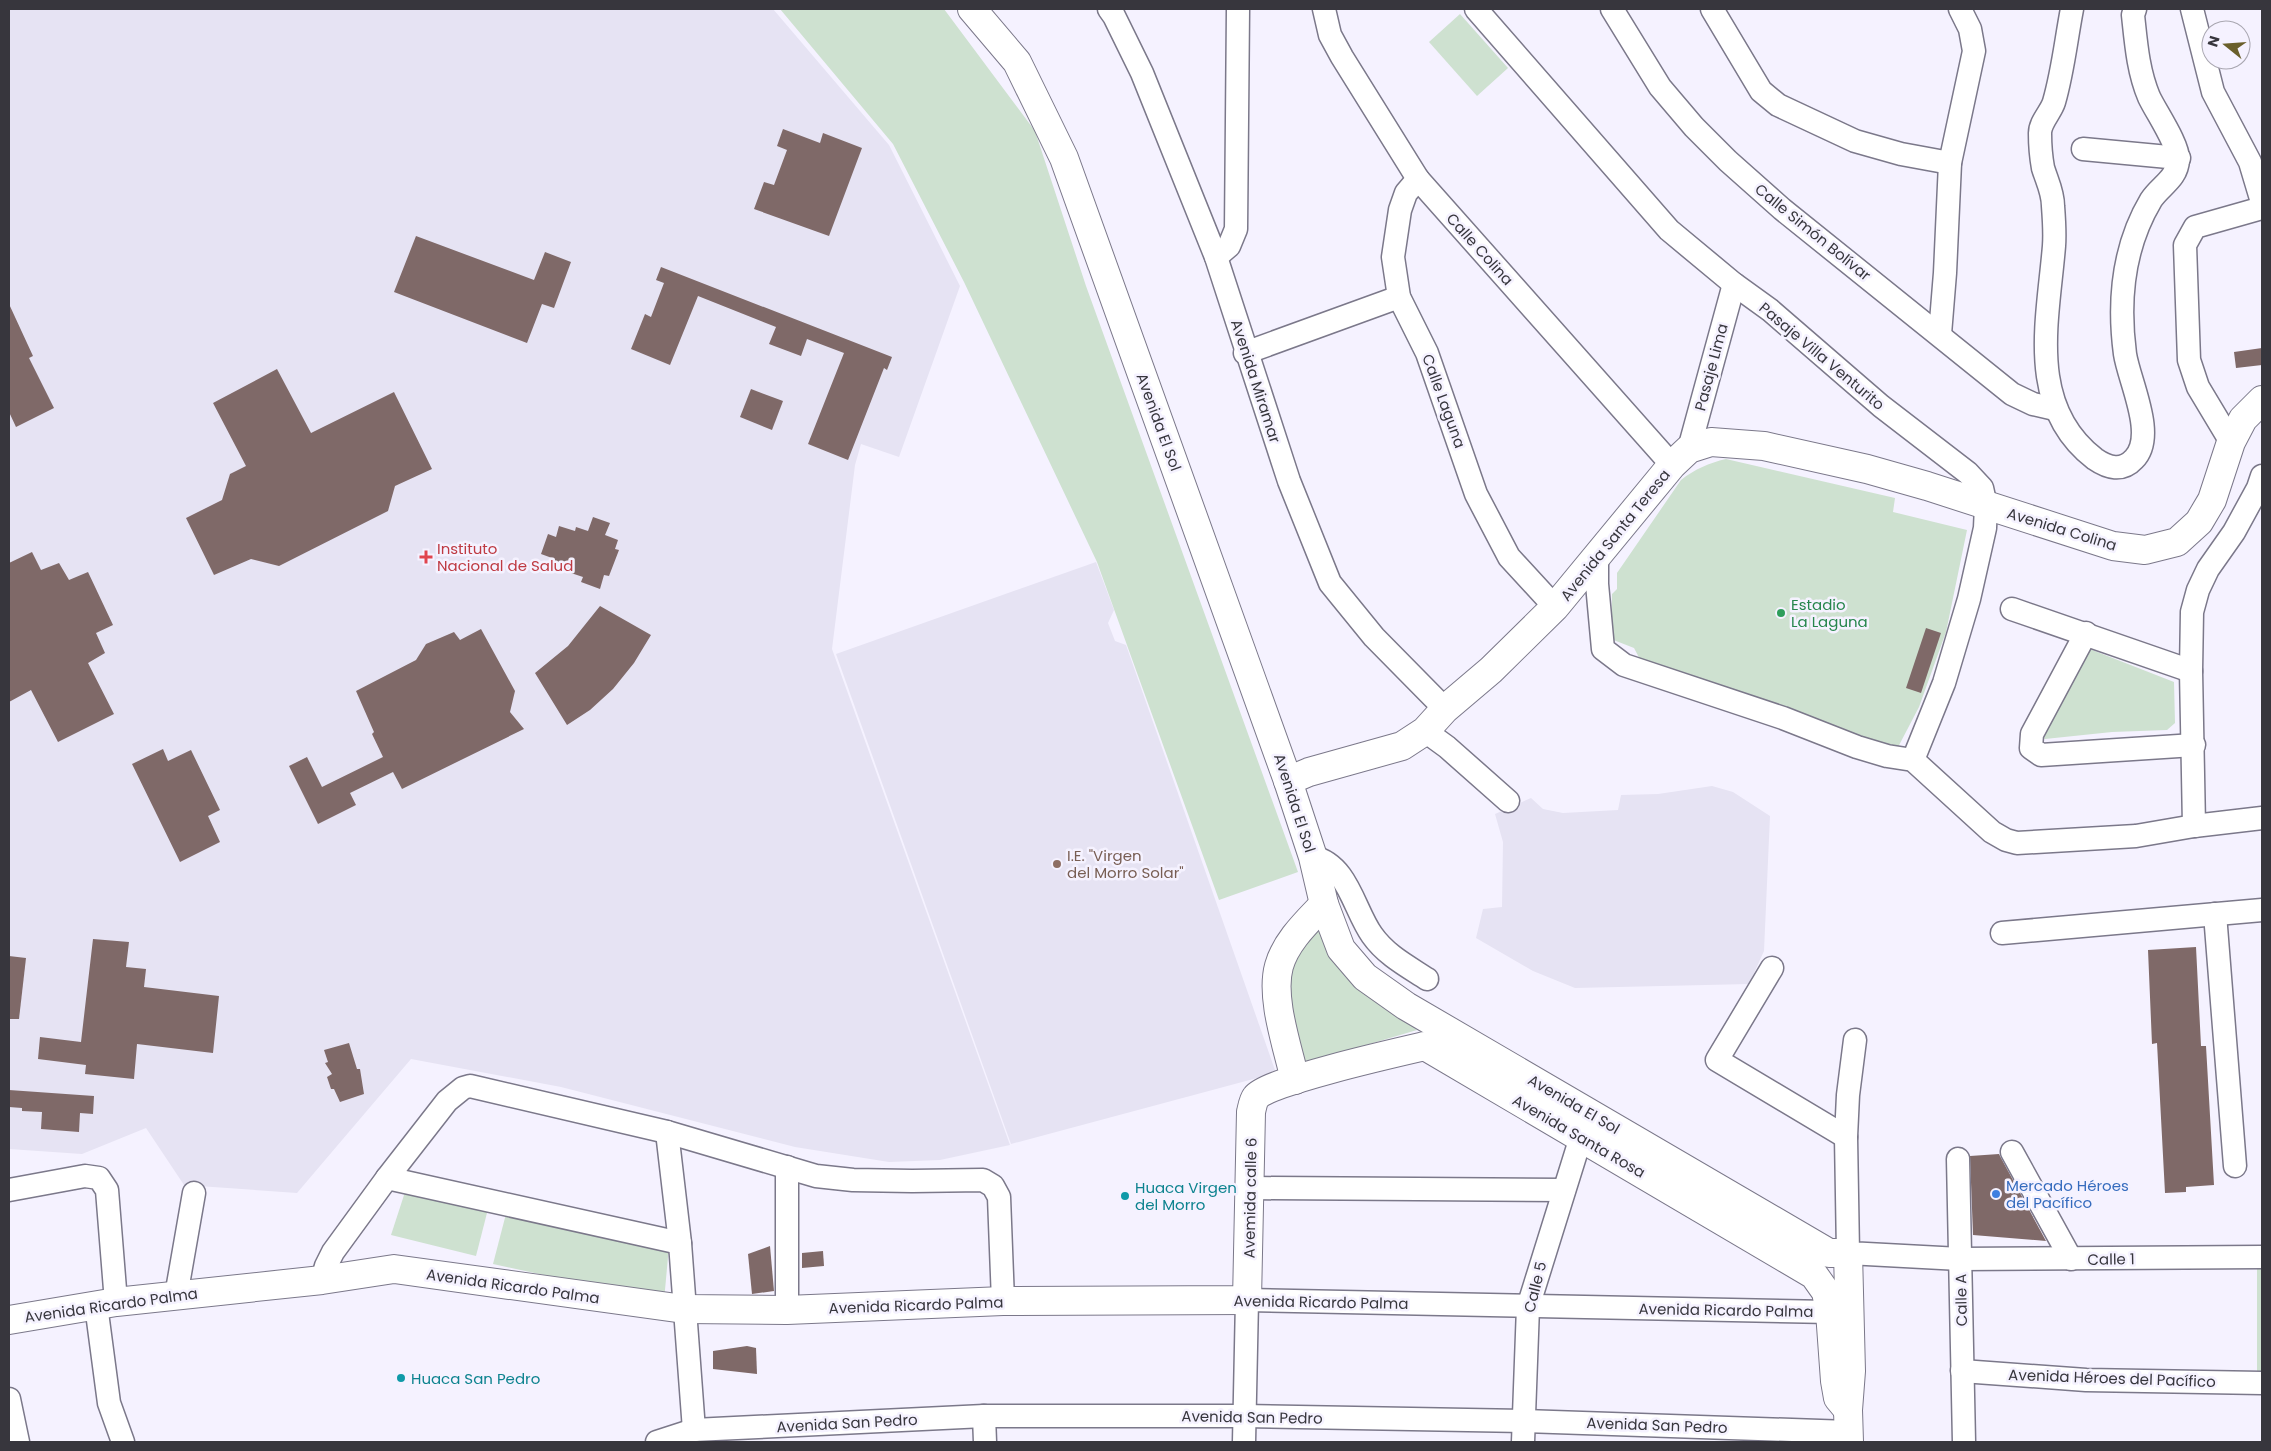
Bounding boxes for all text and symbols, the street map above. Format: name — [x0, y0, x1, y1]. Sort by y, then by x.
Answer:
north arrow — [2201, 20, 2251, 70]
text: N — [2202, 33, 2225, 49]
street label: Calle Simón Bolívar — [1750, 179, 1876, 286]
street label: Calle Colina — [1442, 208, 1518, 290]
street label: Pasaje Villa Venturito — [1755, 297, 1889, 415]
street label: Avenida Miramar — [1226, 316, 1286, 446]
street label: Pasaje Lima — [1689, 321, 1733, 413]
street label: Calle Laguna — [1417, 351, 1471, 451]
street label: Avenida El Sol — [1132, 370, 1186, 474]
street label: Avenida Santa Teresa — [1555, 465, 1675, 605]
street label: Avenida Colina — [2005, 502, 2119, 556]
place label: Instituto Nacional de Salud — [437, 538, 573, 576]
marker: Instituto Nacional de Salud — [419, 550, 433, 564]
place label: Estadio La Laguna — [1791, 594, 1868, 632]
marker: Estadio La Laguna — [1775, 607, 1787, 619]
street label: Avenida El Sol — [1269, 751, 1321, 855]
place label: I.E. "Virgen del Morro Solar" — [1067, 845, 1184, 883]
marker: I.E. "Virgen del Morro Solar" — [1051, 858, 1063, 870]
street label: Avenida El Sol — [1524, 1069, 1624, 1139]
street label: Avenida Santa Rosa — [1509, 1089, 1649, 1183]
street label: Avemida calle 6 — [1238, 1137, 1262, 1259]
place label: Mercado Héroes del Pacífico — [2006, 1175, 2129, 1213]
place label: Huaca Virgen del Morro — [1135, 1177, 1237, 1215]
marker: Mercado Héroes del Pacífico — [1990, 1188, 2002, 1200]
marker: Huaca Virgen del Morro — [1119, 1190, 1131, 1202]
street label: Calle 1 — [2087, 1248, 2135, 1270]
street label: Calle 5 — [1519, 1259, 1551, 1315]
street label: Avenida Ricardo Palma — [425, 1263, 601, 1309]
street label: Calle A — [1950, 1274, 1972, 1326]
street label: Avenida Ricardo Palma — [23, 1282, 199, 1328]
street label: Avenida Ricardo Palma — [1233, 1290, 1409, 1314]
street label: Avenida Ricardo Palma — [828, 1291, 1004, 1319]
street label: Avenida Ricardo Palma — [1638, 1298, 1814, 1322]
street label: Avenida Héroes del Pacífico — [2008, 1364, 2216, 1392]
place label: Huaca San Pedro — [411, 1368, 540, 1389]
marker: Huaca San Pedro — [395, 1372, 407, 1384]
street label: Avenida San Pedro — [1181, 1405, 1323, 1429]
street label: Avenida San Pedro — [776, 1409, 918, 1437]
street label: Avenida San Pedro — [1586, 1412, 1728, 1438]

